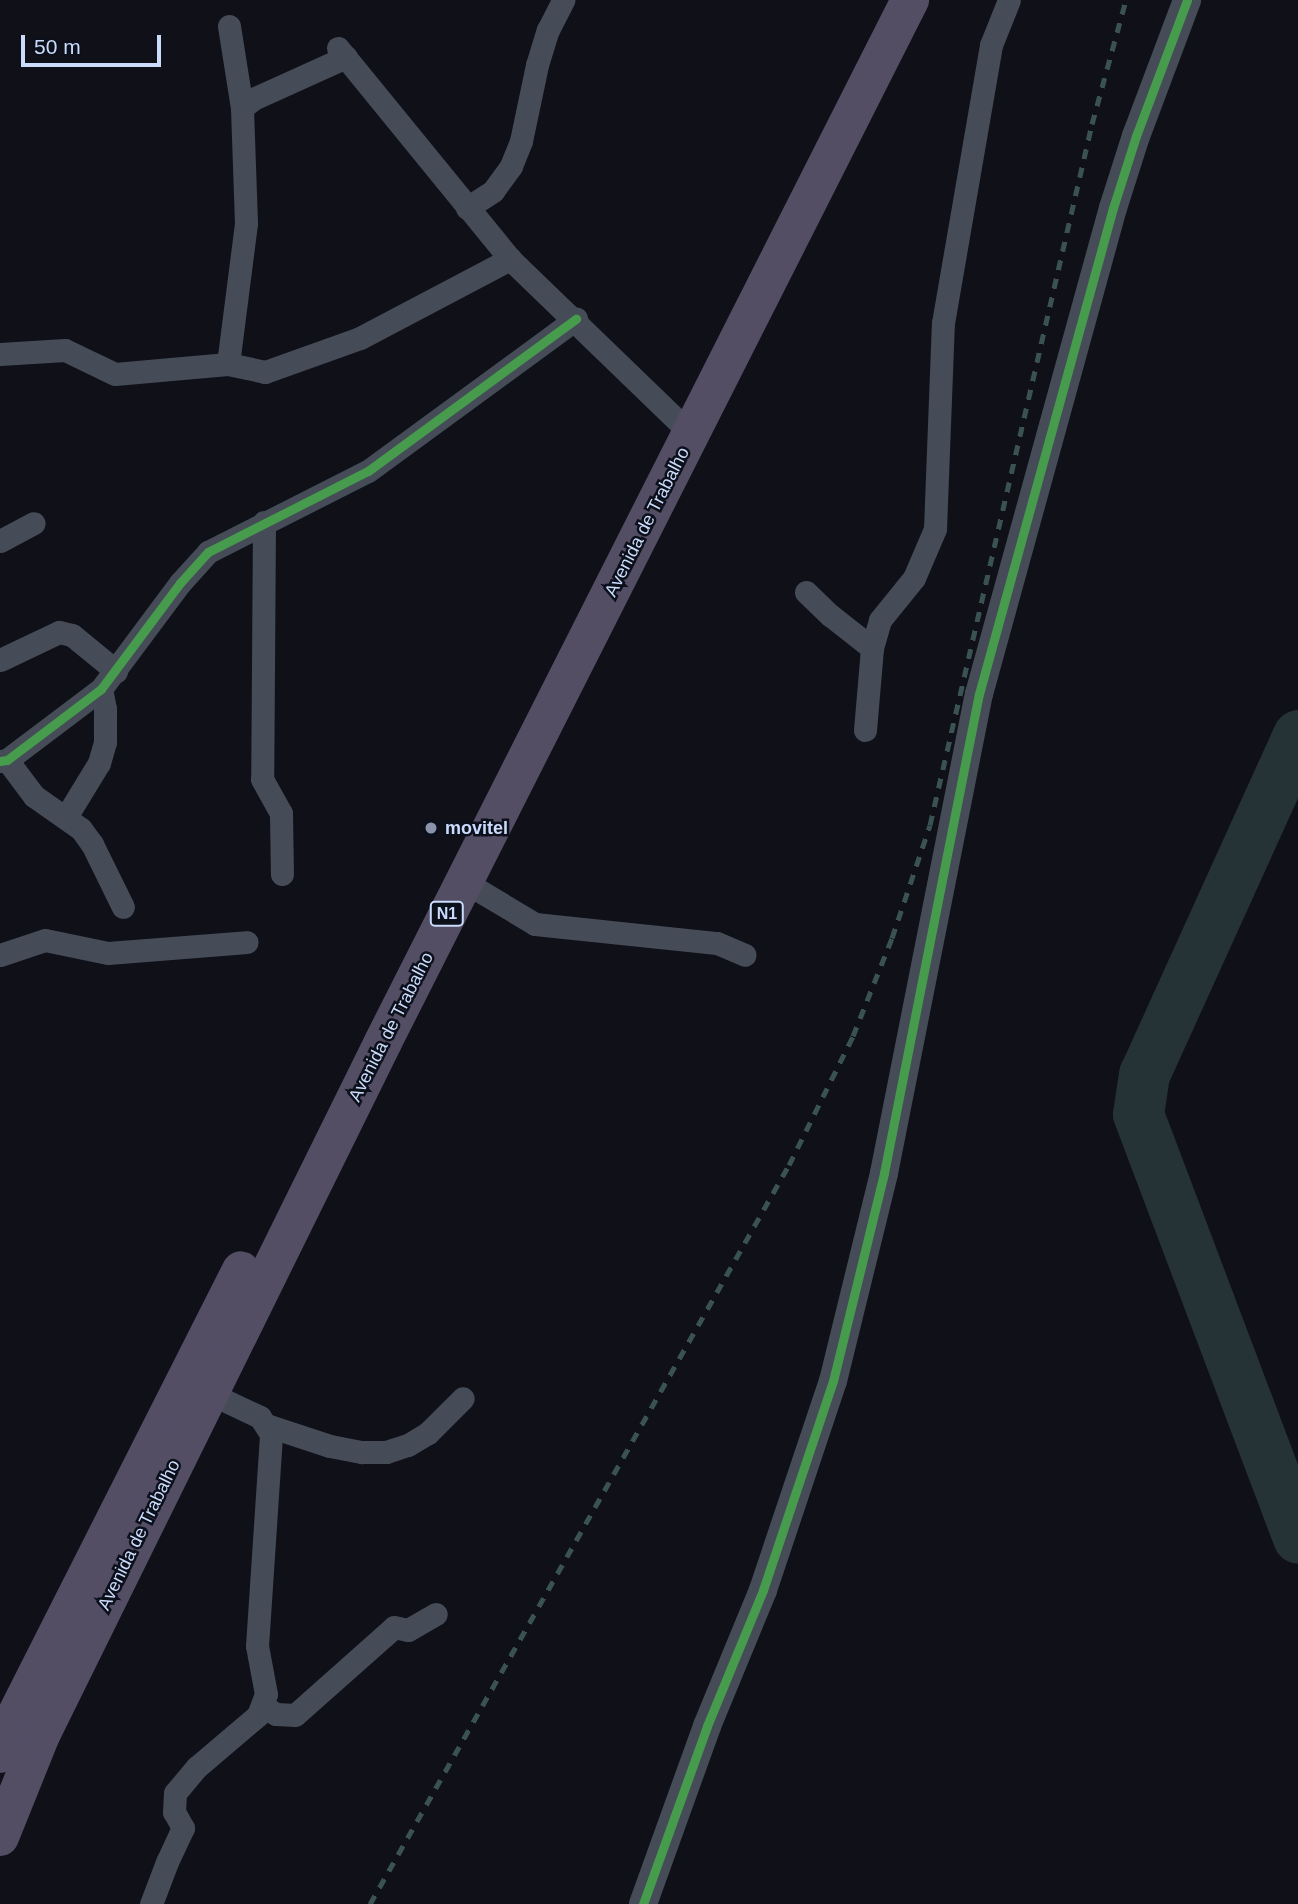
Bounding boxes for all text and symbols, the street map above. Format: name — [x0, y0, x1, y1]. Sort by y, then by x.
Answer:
scale bar — [24, 21, 164, 65]
text: 50 m — [34, 35, 81, 58]
street label: Avenida de Trabalho — [600, 444, 694, 600]
place label: movitel — [445, 817, 508, 839]
marker: movitel — [423, 820, 439, 836]
road number: N1 — [430, 902, 464, 926]
street label: Avenida de Trabalho — [344, 949, 438, 1105]
street label: Avenida de Trabalho — [93, 1456, 185, 1614]

